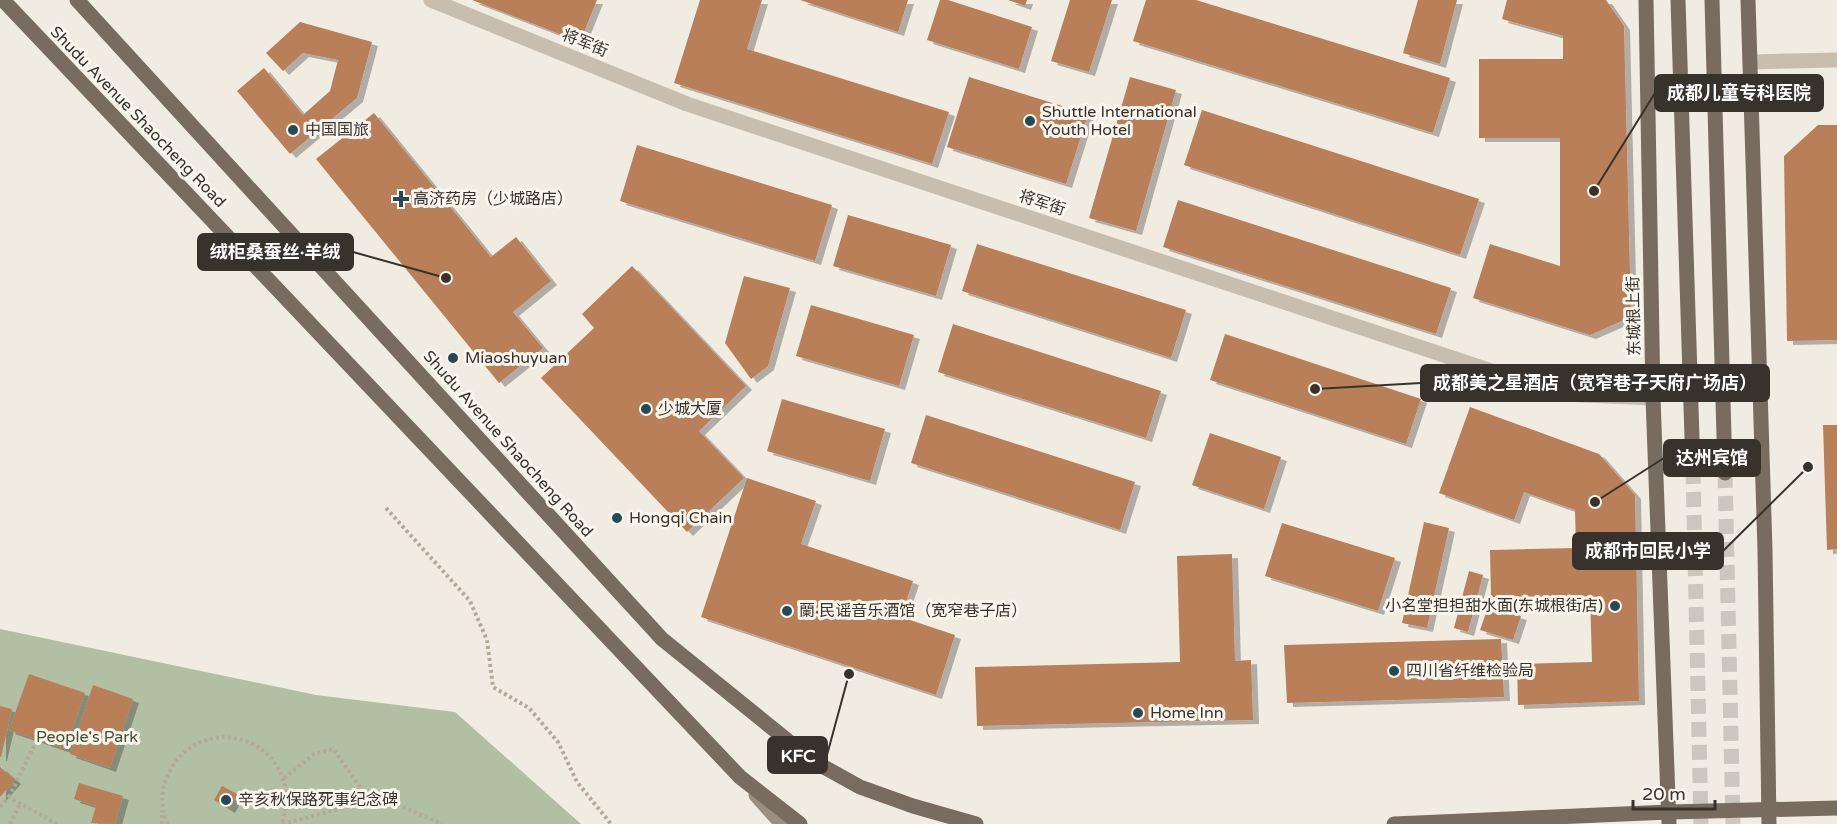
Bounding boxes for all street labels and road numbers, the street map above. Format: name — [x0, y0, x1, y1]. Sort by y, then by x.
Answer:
street label: Shudu Avenue Shaocheng Road — [46, 22, 230, 212]
street label: 将军街 — [559, 25, 611, 61]
street label: 将军街 — [1016, 186, 1068, 220]
street label: 东城根上街 — [1623, 276, 1645, 356]
street label: Shudu Avenue Shaocheng Road — [419, 347, 597, 541]

